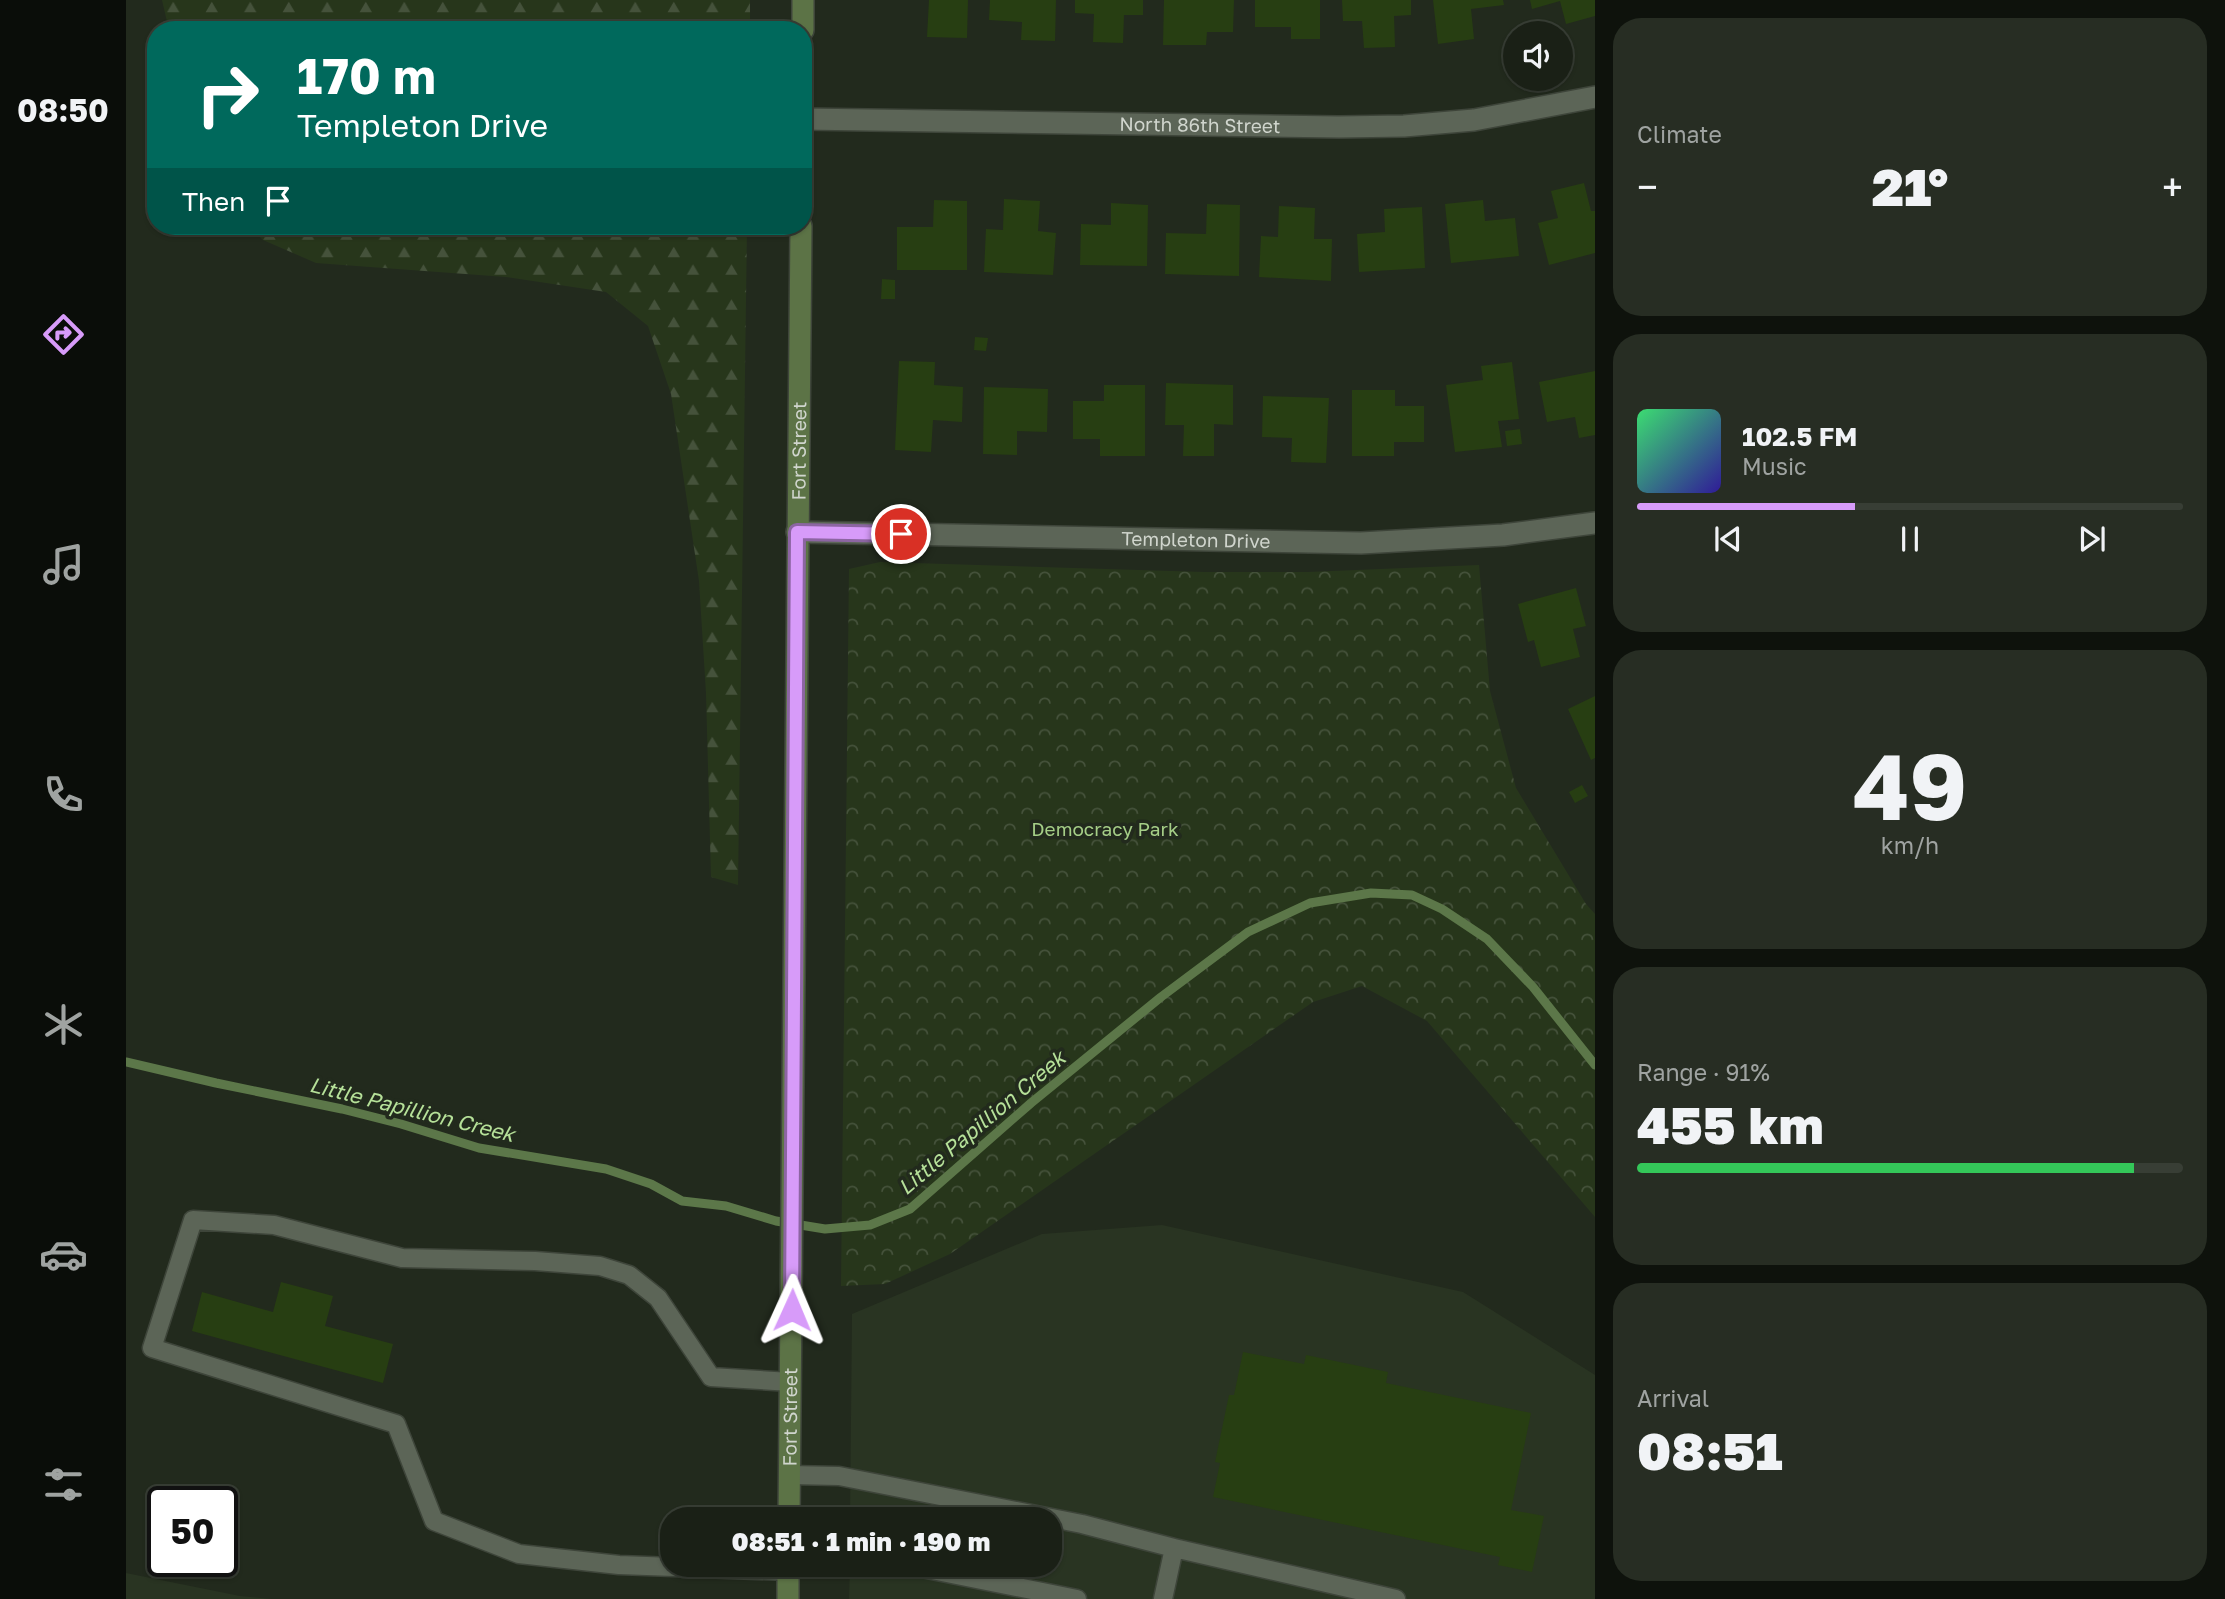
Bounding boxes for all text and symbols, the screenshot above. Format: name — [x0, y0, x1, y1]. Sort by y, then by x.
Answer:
map controls — [1503, 21, 1573, 91]
button: sound — [1503, 21, 1573, 91]
text: 170 m — [297, 46, 436, 105]
icon: right — [182, 49, 273, 140]
text: 08:50 — [17, 91, 109, 129]
text: Templeton Drive — [297, 106, 548, 144]
street label: North 86th Street — [1119, 112, 1281, 137]
text: Climate — [1637, 120, 1722, 148]
text: 21° — [1872, 155, 1948, 217]
text: − — [1637, 164, 1658, 209]
text: + — [2162, 164, 2183, 209]
icon: arrive — [259, 182, 297, 220]
text: Then — [182, 186, 245, 217]
icon: directions — [39, 310, 88, 359]
street label: Fort Street — [786, 401, 810, 501]
text: 102.5 FM — [1742, 421, 1857, 452]
text: Music — [1742, 452, 1807, 480]
pin — [871, 504, 931, 564]
icon: arrive — [882, 515, 920, 553]
icon: previous — [1709, 520, 1747, 558]
icon: pause — [1891, 520, 1929, 558]
icon: next — [2073, 520, 2111, 558]
street label: Templeton Drive — [1121, 526, 1271, 552]
icon: music — [39, 540, 88, 589]
text: 49 — [1853, 731, 1967, 840]
icon: phone — [39, 770, 88, 819]
park label: Democracy Park — [1031, 817, 1179, 840]
text: km/h — [1881, 831, 1939, 859]
icon: climate — [39, 1000, 88, 1049]
water label: Little Papillion Creek — [892, 1043, 1072, 1200]
text: Range · 91% — [1637, 1058, 1770, 1086]
water label: Little Papillion Creek — [307, 1071, 520, 1148]
text: 455 km — [1637, 1093, 1824, 1155]
icon: car — [39, 1230, 88, 1279]
position arrow — [755, 1273, 829, 1347]
street label: Fort Street — [777, 1367, 801, 1467]
text: Arrival — [1637, 1384, 1709, 1412]
text: 08:51 — [1637, 1419, 1783, 1481]
icon: filters — [39, 1460, 88, 1509]
speed limit sign: 50 — [147, 1486, 238, 1577]
text: 08:51 · 1 min · 190 m — [732, 1526, 991, 1557]

